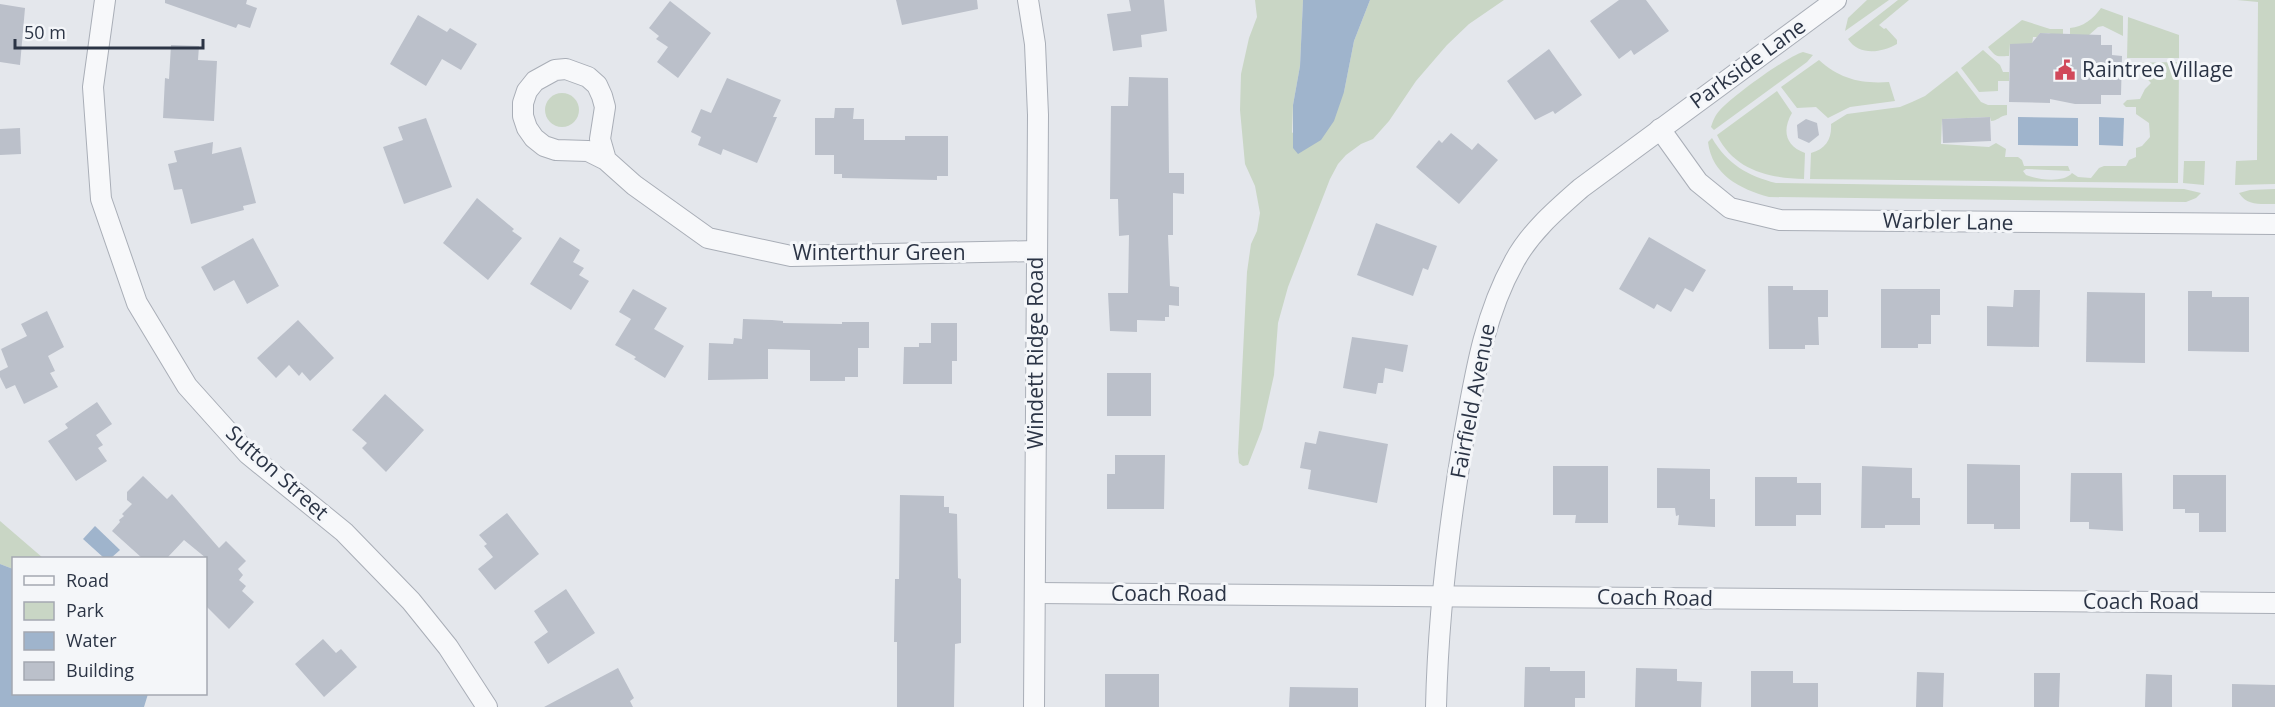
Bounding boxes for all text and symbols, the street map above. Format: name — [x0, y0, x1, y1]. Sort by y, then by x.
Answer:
scale bar — [15, 12, 202, 50]
street label: Parkside Lane — [1684, 12, 1811, 115]
text: 50 m — [24, 20, 66, 44]
place label: Raintree Village — [2082, 55, 2233, 83]
public building icon: Raintree Village — [2053, 58, 2077, 82]
street label: Warbler Lane — [1882, 206, 2014, 236]
street label: Winterthur Green — [792, 238, 966, 266]
street label: Windett Ridge Road — [1021, 257, 1049, 449]
street label: Fairfield Avenue — [1443, 321, 1501, 481]
street label: Sutton Street — [220, 419, 335, 526]
legend — [12, 557, 207, 695]
text: Road — [66, 568, 109, 592]
street label: Coach Road — [1111, 579, 1227, 607]
street label: Coach Road — [1597, 582, 1713, 612]
street label: Coach Road — [2083, 587, 2199, 615]
text: Park — [66, 598, 104, 622]
text: Water — [66, 628, 117, 652]
text: Building — [66, 658, 134, 682]

